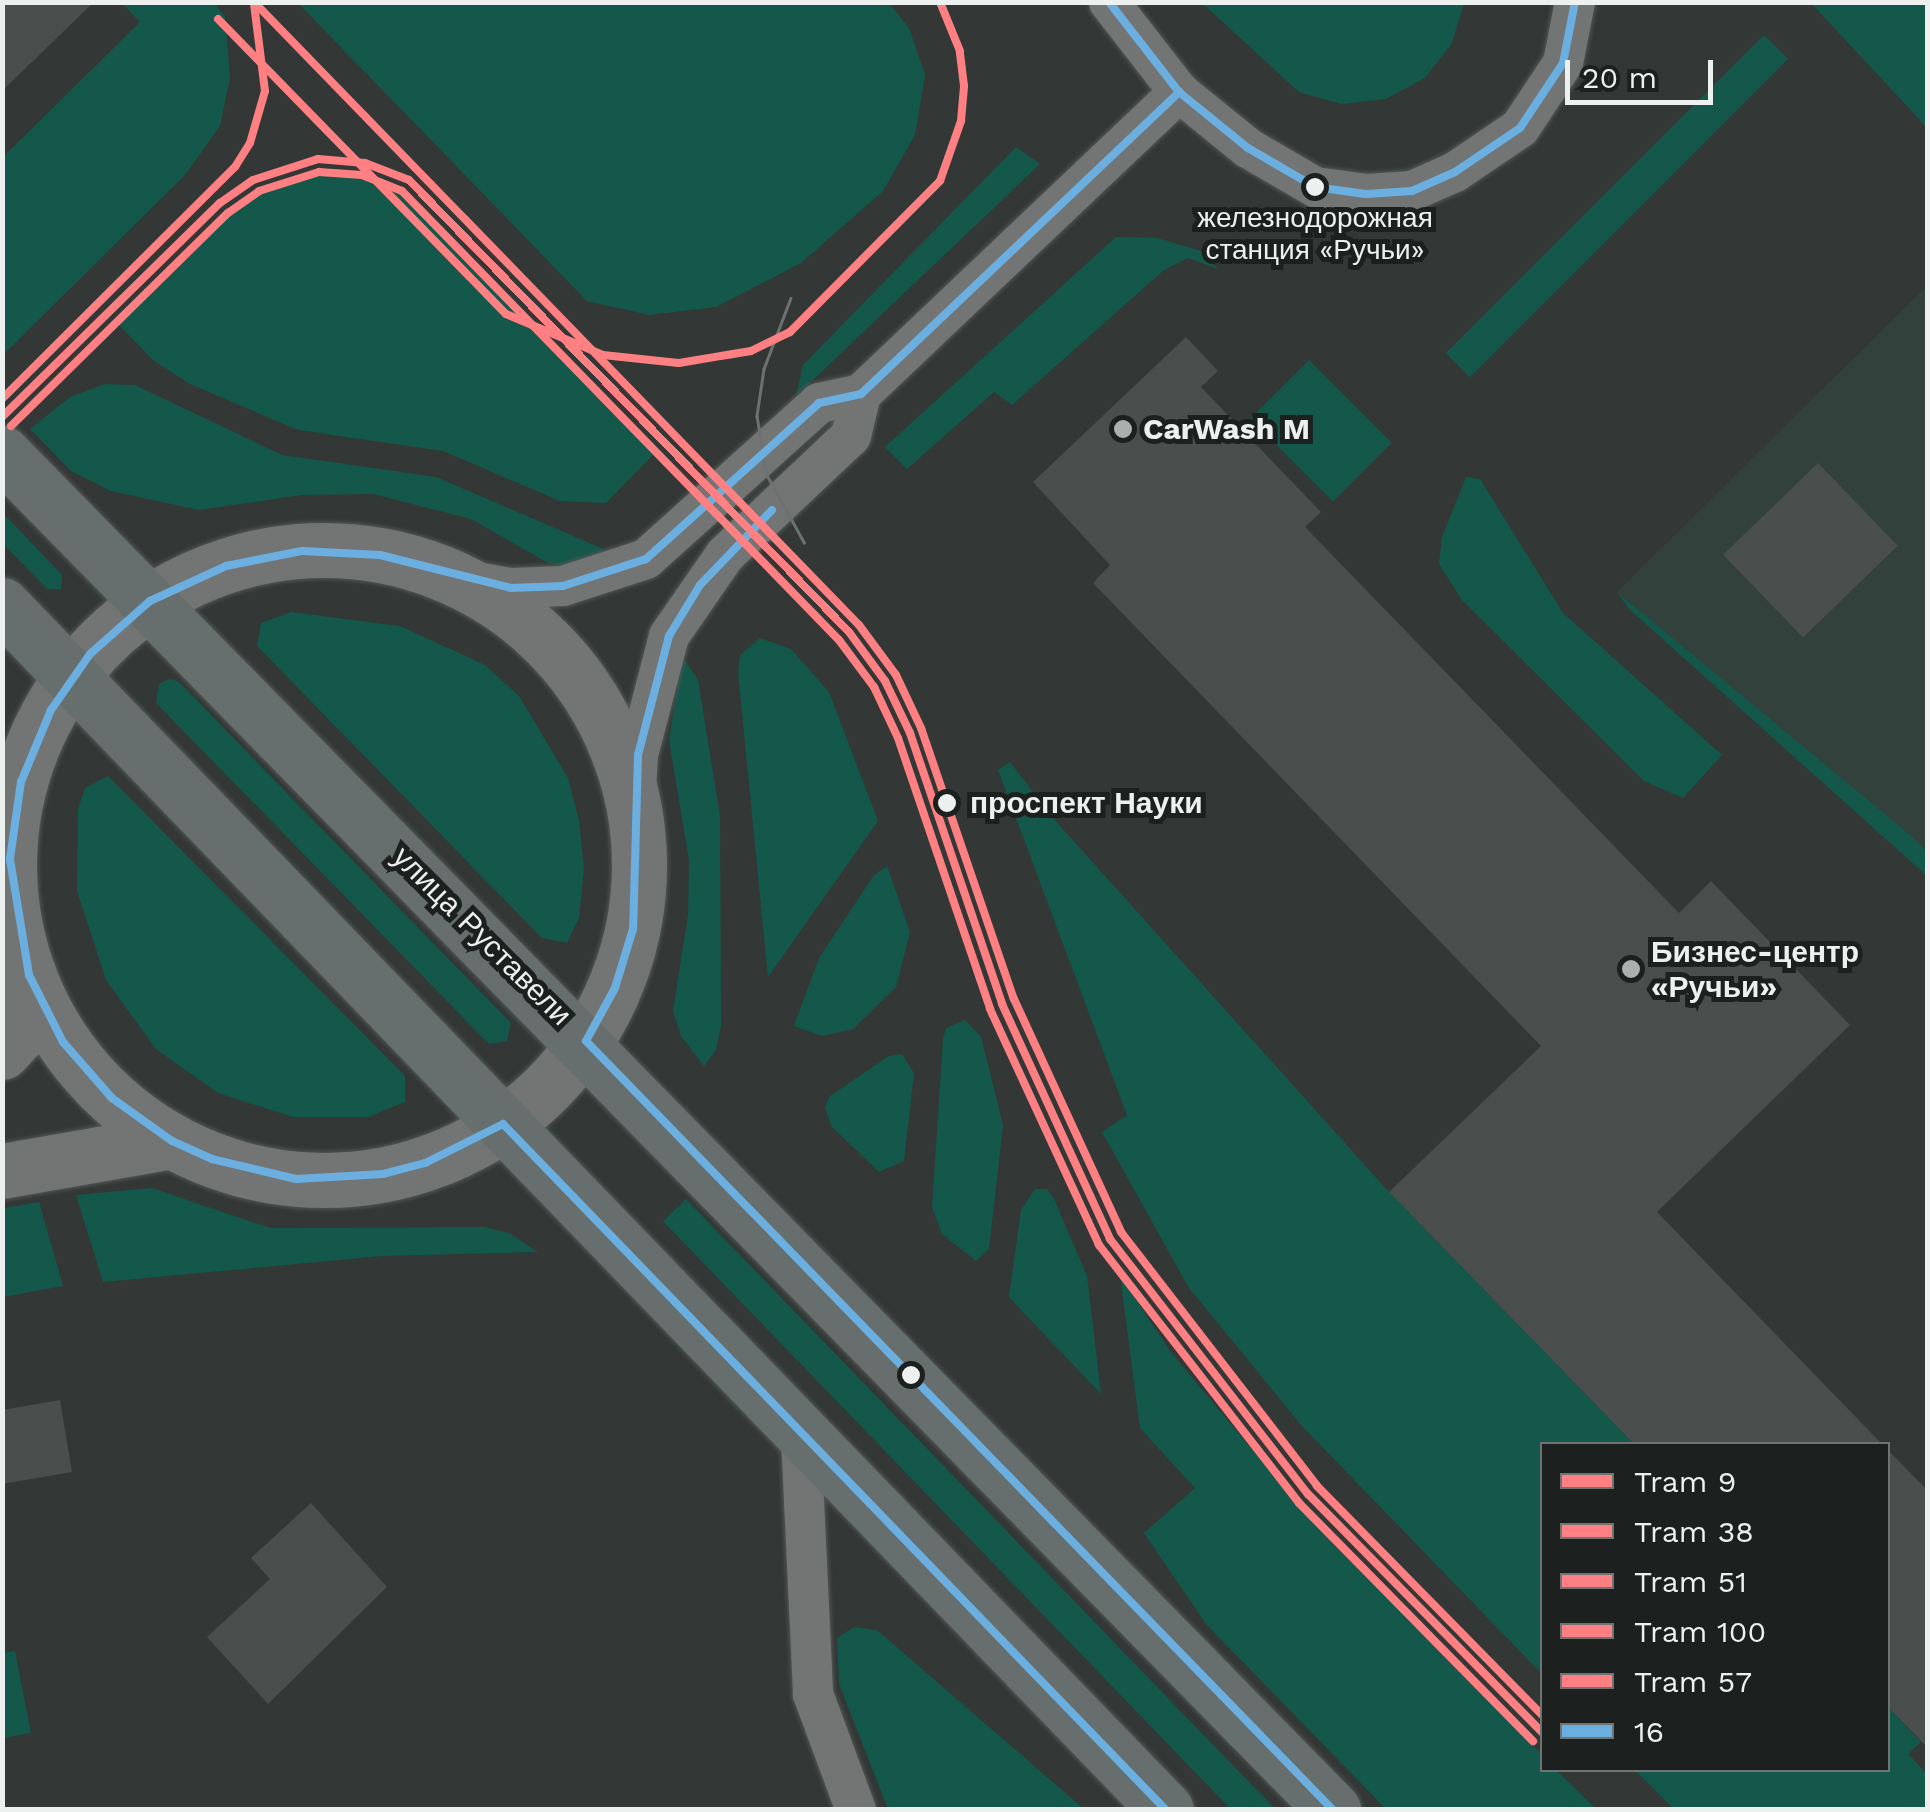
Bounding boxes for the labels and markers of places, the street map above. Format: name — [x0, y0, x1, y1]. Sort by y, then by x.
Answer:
marker: железнодорожная станция «Ручьи» — [1305, 177, 1325, 197]
place label: железнодорожная станция «Ручьи» — [1197, 201, 1433, 267]
place label: CarWash M — [1143, 411, 1310, 447]
marker: CarWash M — [1112, 418, 1134, 440]
place label: проспект Науки — [970, 785, 1203, 821]
marker: проспект Науки — [934, 790, 960, 816]
place label: Бизнес-центр «Ручьи» — [1651, 934, 1859, 1004]
marker: Бизнес-центр «Ручьи» — [1620, 958, 1642, 980]
unlabelled marker — [901, 1365, 921, 1385]

